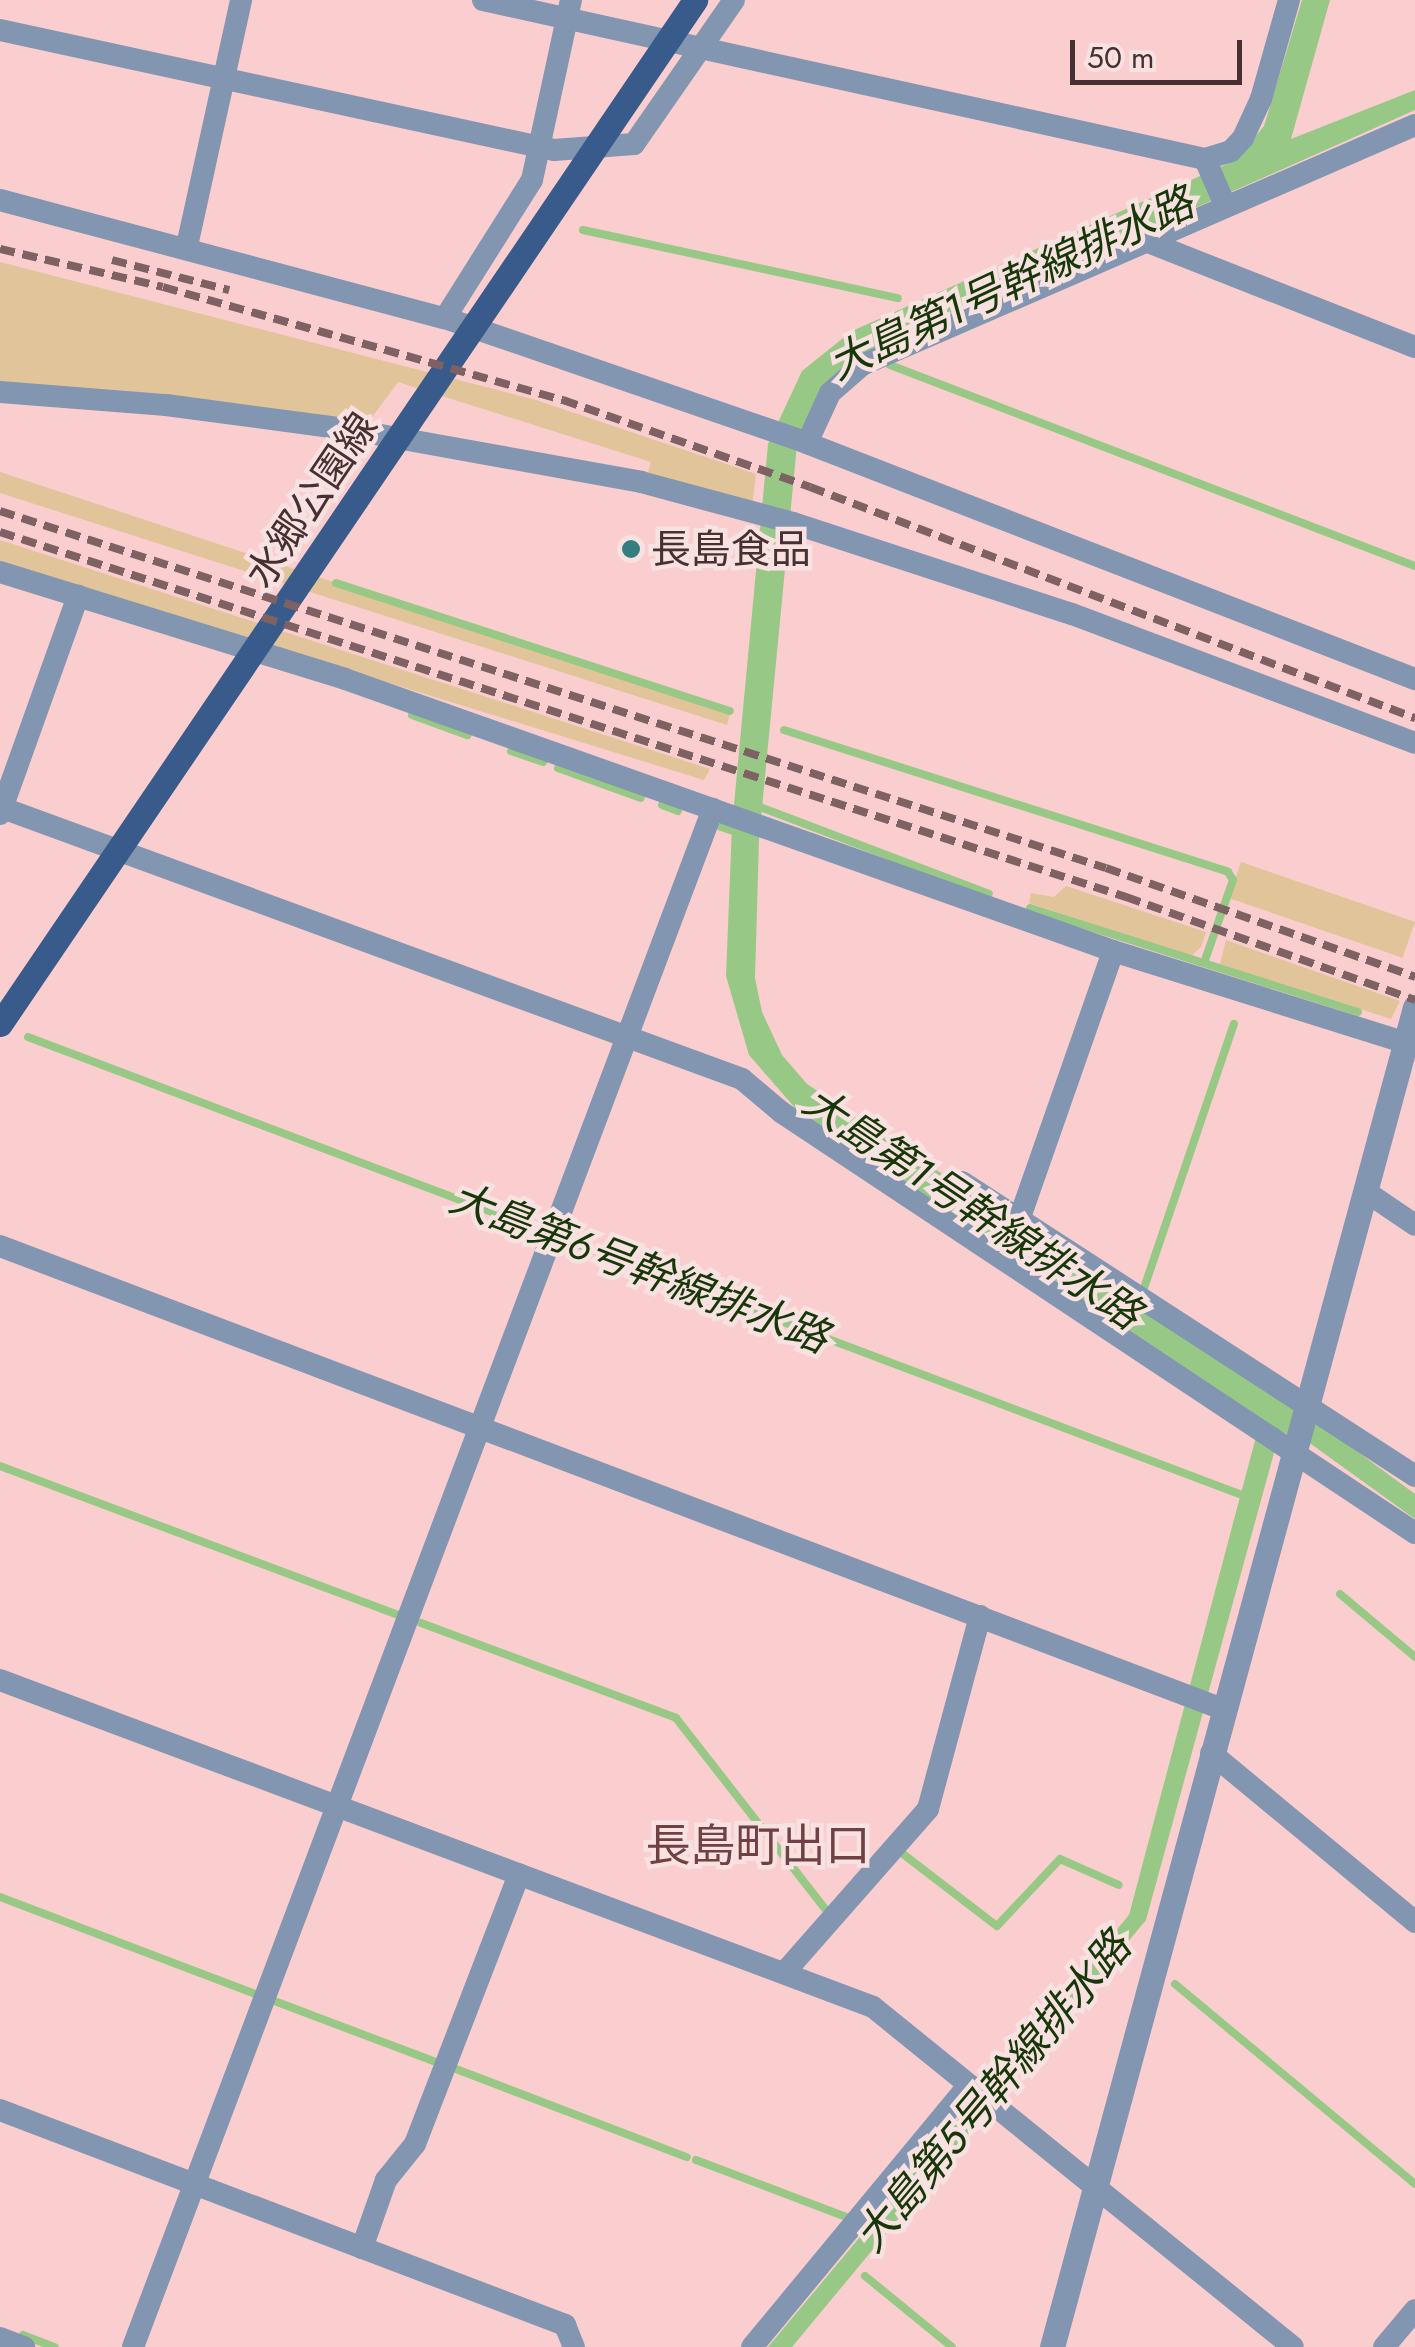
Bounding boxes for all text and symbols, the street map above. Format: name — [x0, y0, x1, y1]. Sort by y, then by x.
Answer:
scale bar — [1075, 20, 1248, 82]
text: 50 m — [1087, 36, 1154, 79]
water label: 大島第1号幹線排水路 — [821, 177, 1201, 391]
street label: 水郷公園線 — [235, 404, 387, 596]
place label: 長島食品 — [651, 525, 811, 573]
marker: 長島食品 — [620, 538, 642, 560]
water label: 大島第1号幹線排水路 — [794, 1076, 1150, 1340]
water label: 大島第6号幹線排水路 — [443, 1173, 835, 1363]
district label: 長島町出口 — [646, 1819, 870, 1873]
water label: 大島第5号幹線排水路 — [845, 1922, 1141, 2262]

